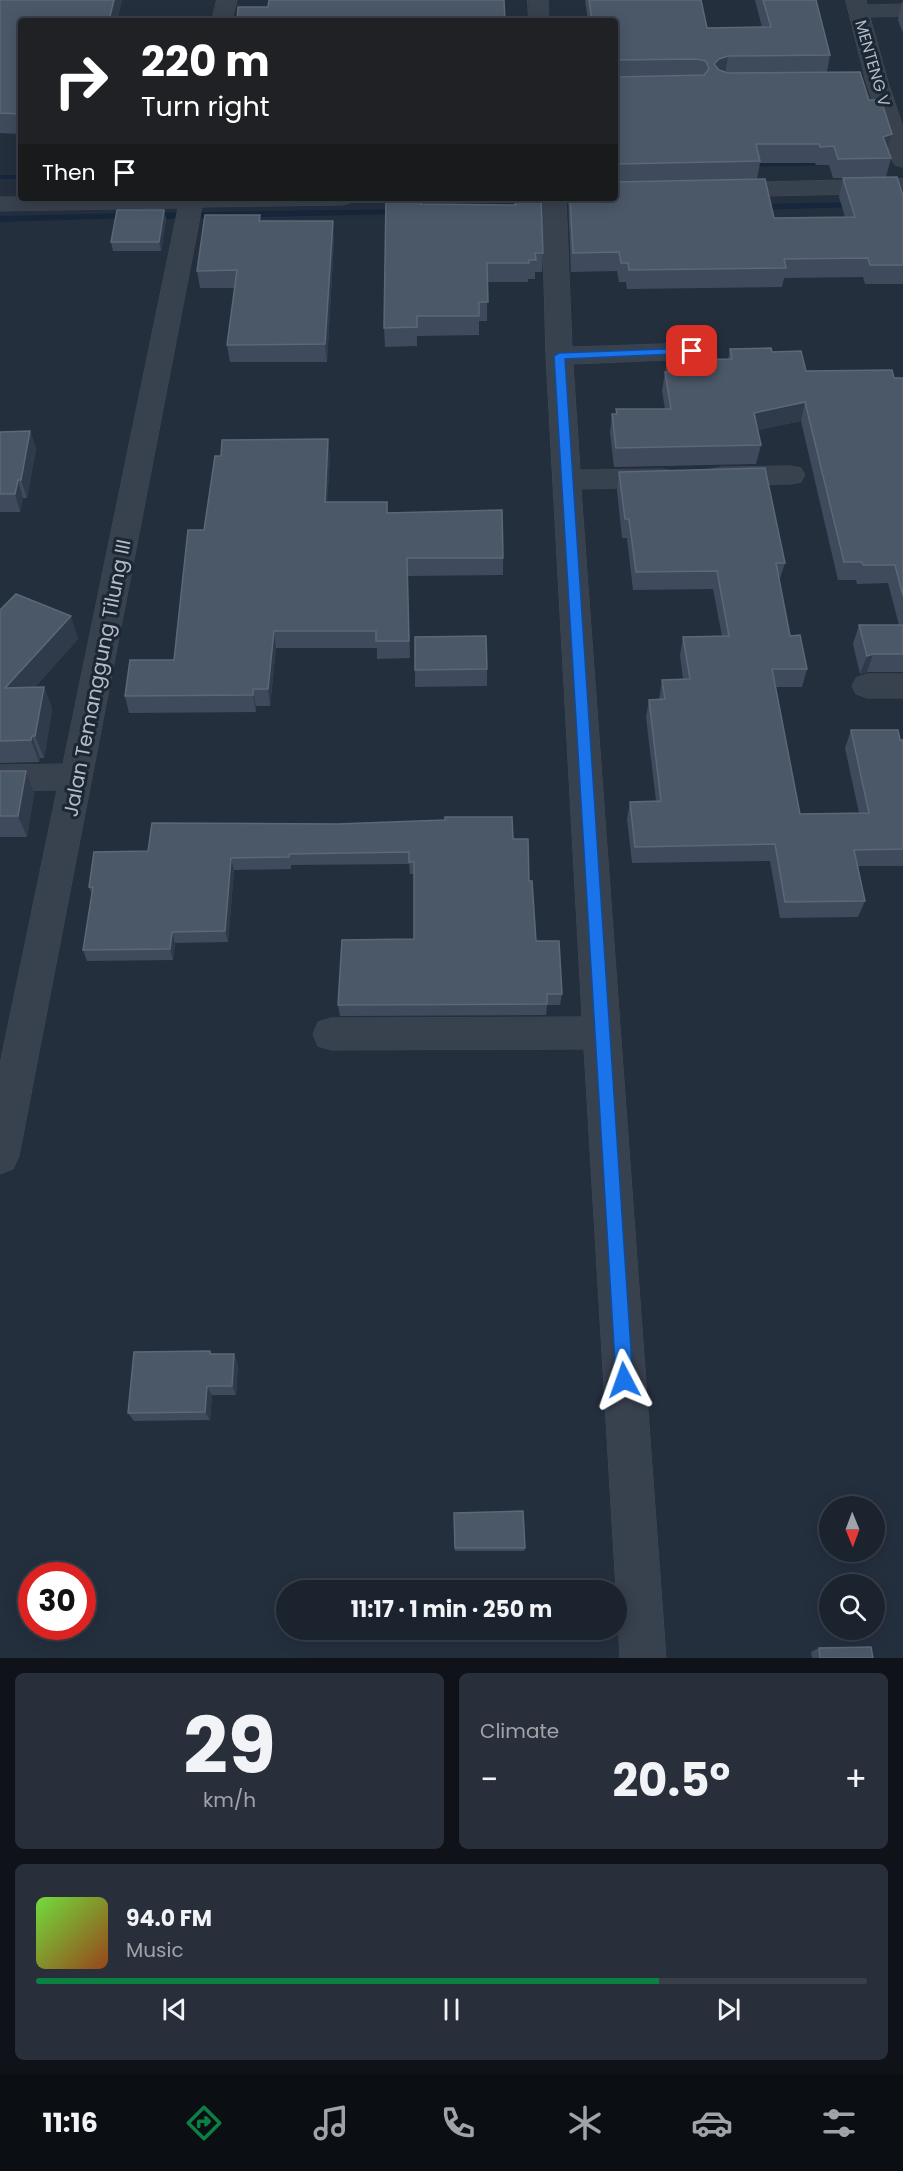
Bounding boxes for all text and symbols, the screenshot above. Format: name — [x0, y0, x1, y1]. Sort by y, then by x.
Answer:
street label: MENTENG V — [849, 17, 896, 109]
text: 220 m — [141, 32, 270, 91]
icon: right — [42, 42, 120, 120]
text: Turn right — [141, 88, 270, 125]
icon: arrive — [108, 156, 141, 189]
text: Then — [42, 157, 96, 188]
pin — [666, 325, 717, 376]
icon: arrive — [675, 334, 708, 367]
street label: Jalan Temanggung Tilung III — [56, 537, 138, 819]
position arrow — [592, 1348, 656, 1412]
north arrow — [819, 1496, 885, 1562]
map controls — [819, 1496, 885, 1640]
speed limit sign: 30 — [18, 1562, 96, 1640]
button: search — [819, 1574, 885, 1640]
text: 11:17 · 1 min · 250 m — [351, 1594, 552, 1625]
text: 29 — [183, 1691, 276, 1800]
text: Climate — [480, 1717, 559, 1745]
text: 20.5° — [612, 1749, 730, 1812]
text: − — [480, 1756, 498, 1803]
text: + — [844, 1756, 867, 1803]
text: km/h — [203, 1786, 256, 1814]
text: 94.0 FM — [126, 1903, 212, 1934]
text: Music — [126, 1936, 184, 1964]
icon: previous — [158, 1993, 191, 2026]
icon: pause — [435, 1993, 468, 2026]
icon: next — [712, 1993, 745, 2026]
icon: directions — [183, 2102, 225, 2144]
icon: music — [310, 2102, 352, 2144]
icon: phone — [437, 2102, 479, 2144]
icon: climate — [564, 2102, 606, 2144]
icon: car — [691, 2102, 733, 2144]
icon: filters — [818, 2102, 860, 2144]
text: 11:16 — [43, 2104, 98, 2141]

